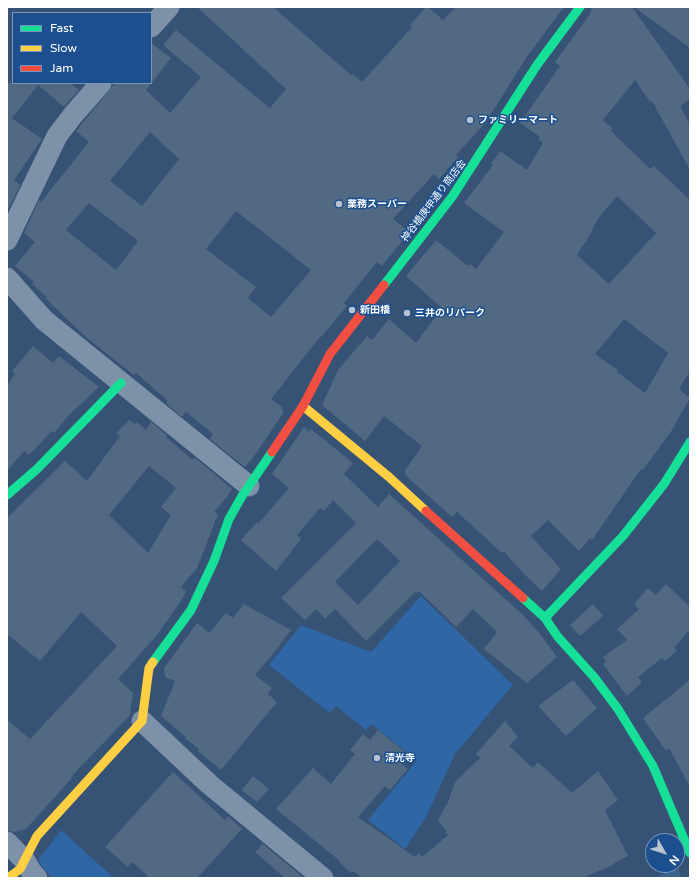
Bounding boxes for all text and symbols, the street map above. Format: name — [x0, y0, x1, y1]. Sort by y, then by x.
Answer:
legend — [12, 12, 152, 84]
text: Fast — [50, 21, 73, 35]
text: Slow — [50, 41, 77, 55]
text: Jam — [50, 61, 73, 75]
place label: ファミリーマート — [478, 114, 558, 126]
marker: ファミリーマート — [465, 115, 475, 125]
street label: 神谷橋庚申通り商店会 — [399, 157, 469, 245]
place label: 業務スーパー — [347, 198, 407, 210]
marker: 業務スーパー — [334, 199, 344, 209]
place label: 新田橋 — [360, 304, 390, 316]
marker: 新田橋 — [347, 305, 357, 315]
place label: 三井のリパーク — [415, 307, 485, 319]
marker: 三井のリパーク — [402, 308, 412, 318]
place label: 清光寺 — [385, 752, 415, 764]
marker: 清光寺 — [372, 753, 382, 763]
north arrow — [645, 833, 685, 873]
text: N — [666, 853, 682, 868]

